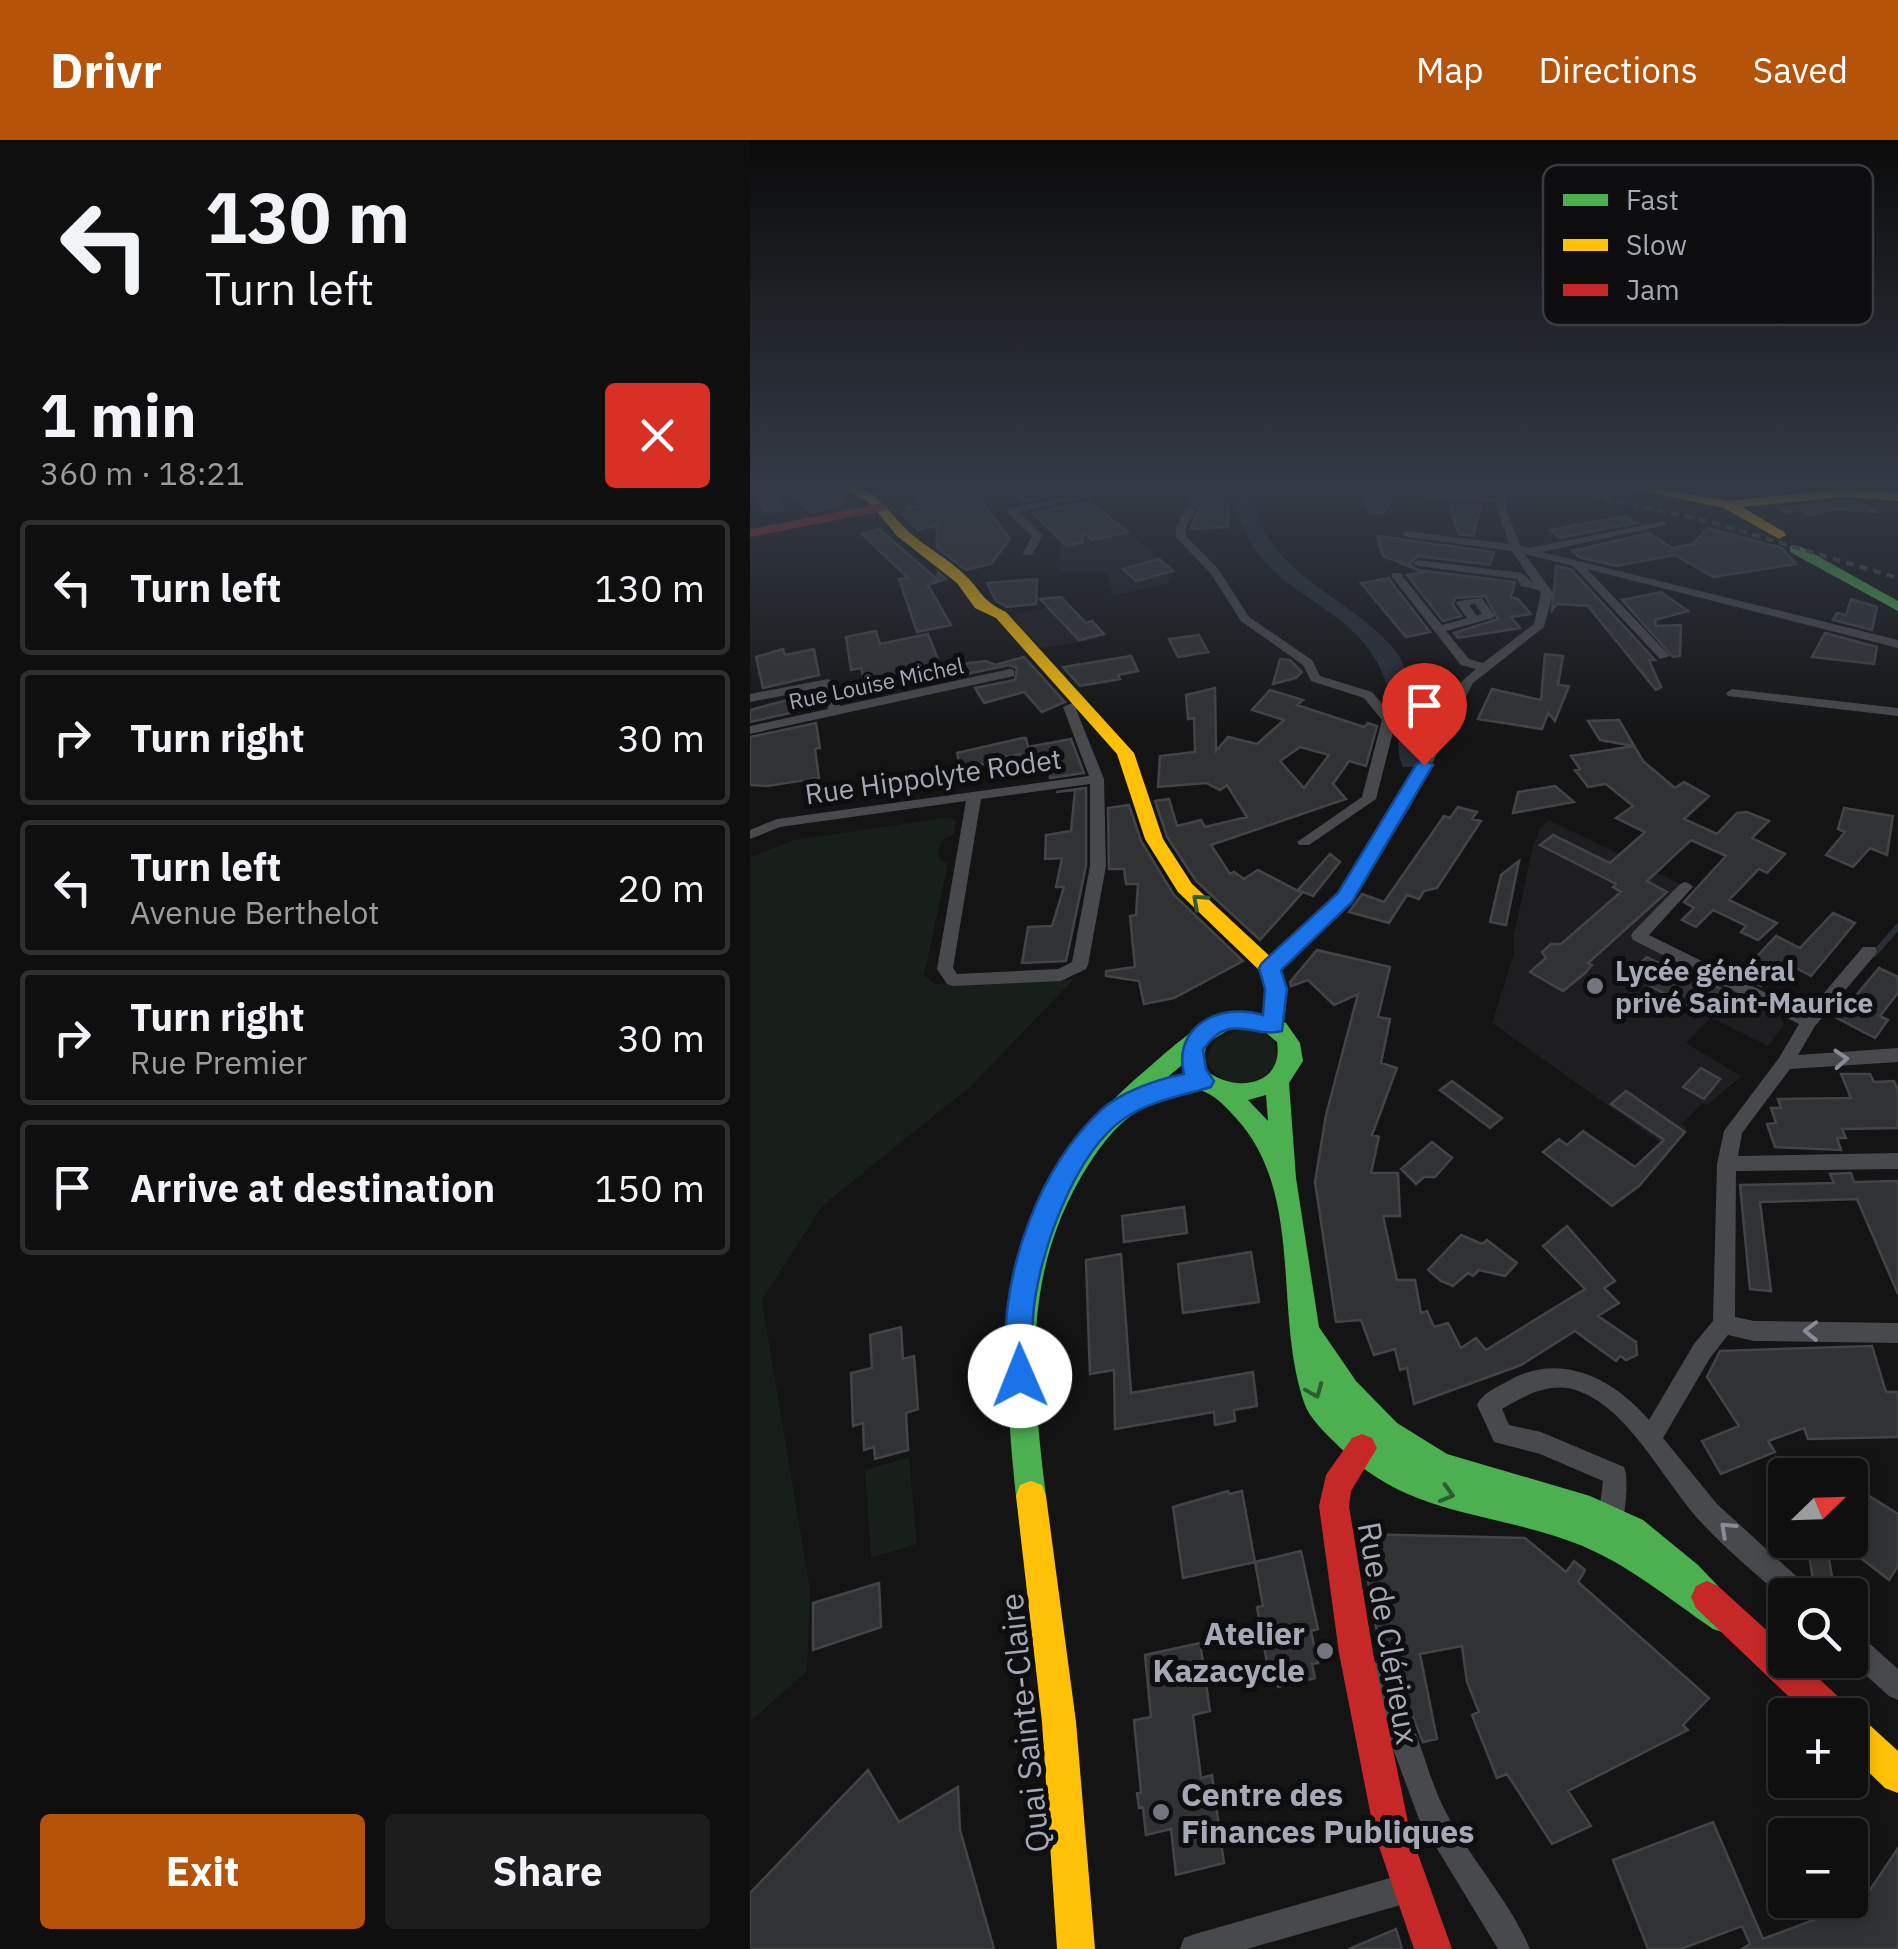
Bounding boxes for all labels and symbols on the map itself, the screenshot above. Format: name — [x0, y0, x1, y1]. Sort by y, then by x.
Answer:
legend — [1543, 165, 1873, 325]
text: Fast — [1626, 181, 1679, 218]
text: Slow — [1626, 226, 1687, 263]
text: Jam — [1626, 271, 1680, 308]
street label: Rue Louise Michel — [786, 650, 966, 716]
pin — [1382, 663, 1467, 766]
street label: Rue Hippolyte Rodet — [802, 740, 1064, 812]
one-way arrow — [1192, 895, 1211, 913]
place label: Lycée général privé Saint-Maurice — [1615, 952, 1873, 1021]
marker: Lycée général privé Saint-Maurice — [1584, 975, 1606, 997]
one-way arrow — [1834, 1048, 1850, 1070]
one-way arrow — [1802, 1321, 1818, 1342]
position arrow — [968, 1324, 1072, 1428]
one-way arrow — [1304, 1381, 1324, 1399]
north arrow — [1768, 1458, 1868, 1558]
one-way arrow — [1438, 1482, 1455, 1503]
street label: Rue de Clérieux — [1349, 1518, 1429, 1748]
one-way arrow — [1720, 1523, 1739, 1541]
street label: Quai Sainte-Claire — [990, 1591, 1058, 1855]
place label: Atelier Kazacycle — [1152, 1612, 1305, 1691]
marker: Atelier Kazacycle — [1314, 1640, 1336, 1662]
place label: Centre des Finances Publiques — [1181, 1773, 1474, 1852]
marker: Centre des Finances Publiques — [1150, 1801, 1172, 1823]

